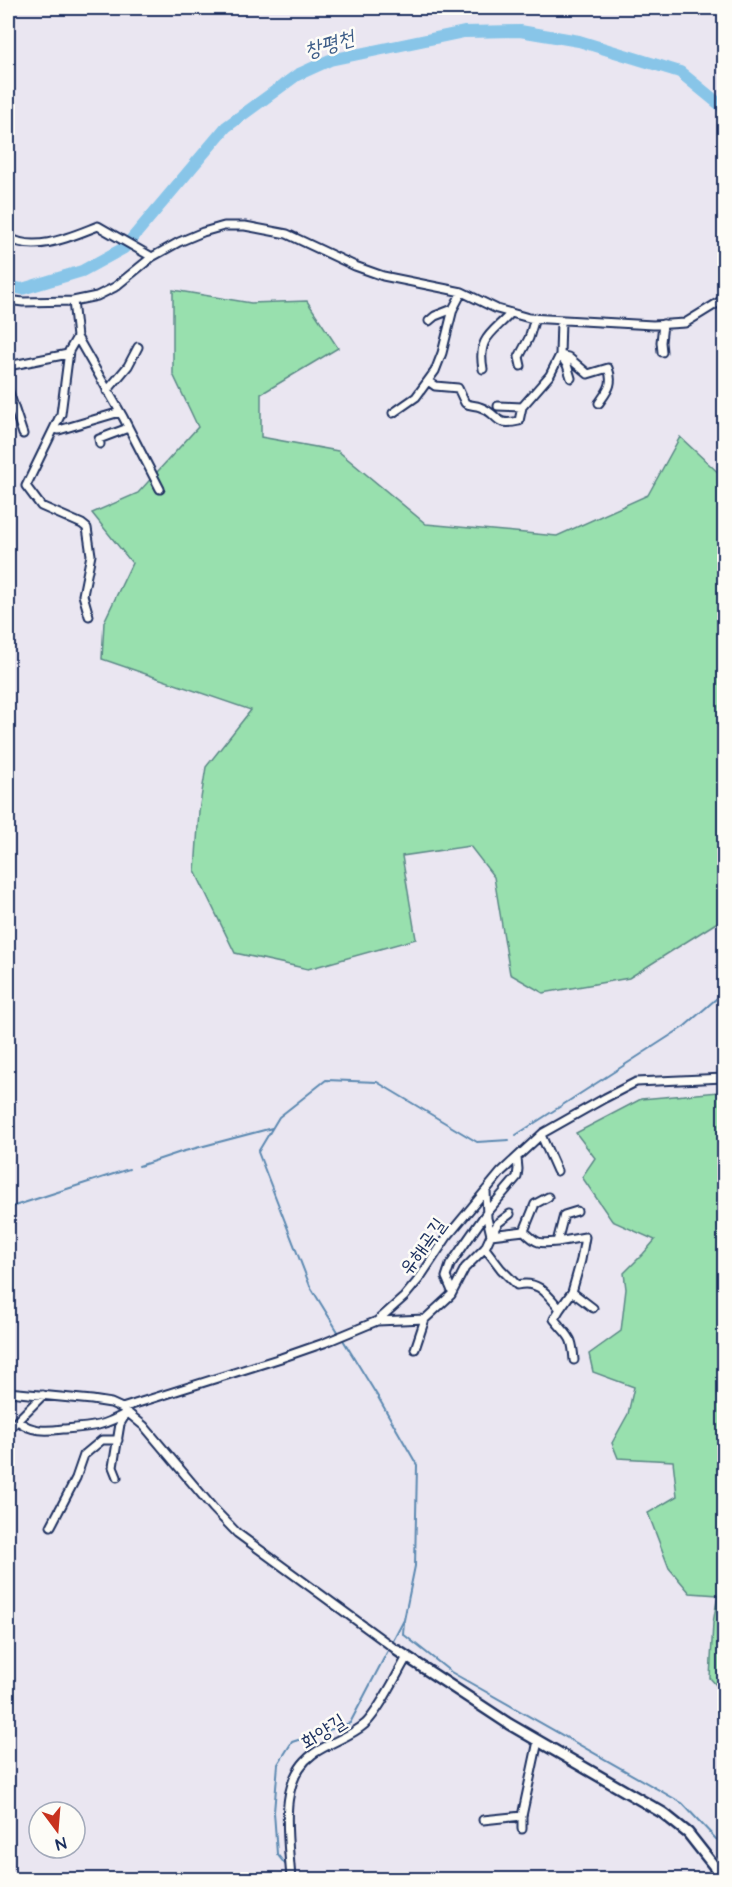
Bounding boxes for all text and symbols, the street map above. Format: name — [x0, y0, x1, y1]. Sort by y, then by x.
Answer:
water label: 창평천 — [301, 23, 360, 66]
street label: 유해곡길 — [393, 1212, 453, 1281]
street label: 화양길 — [296, 1707, 351, 1757]
north arrow — [27, 1800, 87, 1860]
text: N — [53, 1832, 69, 1855]

